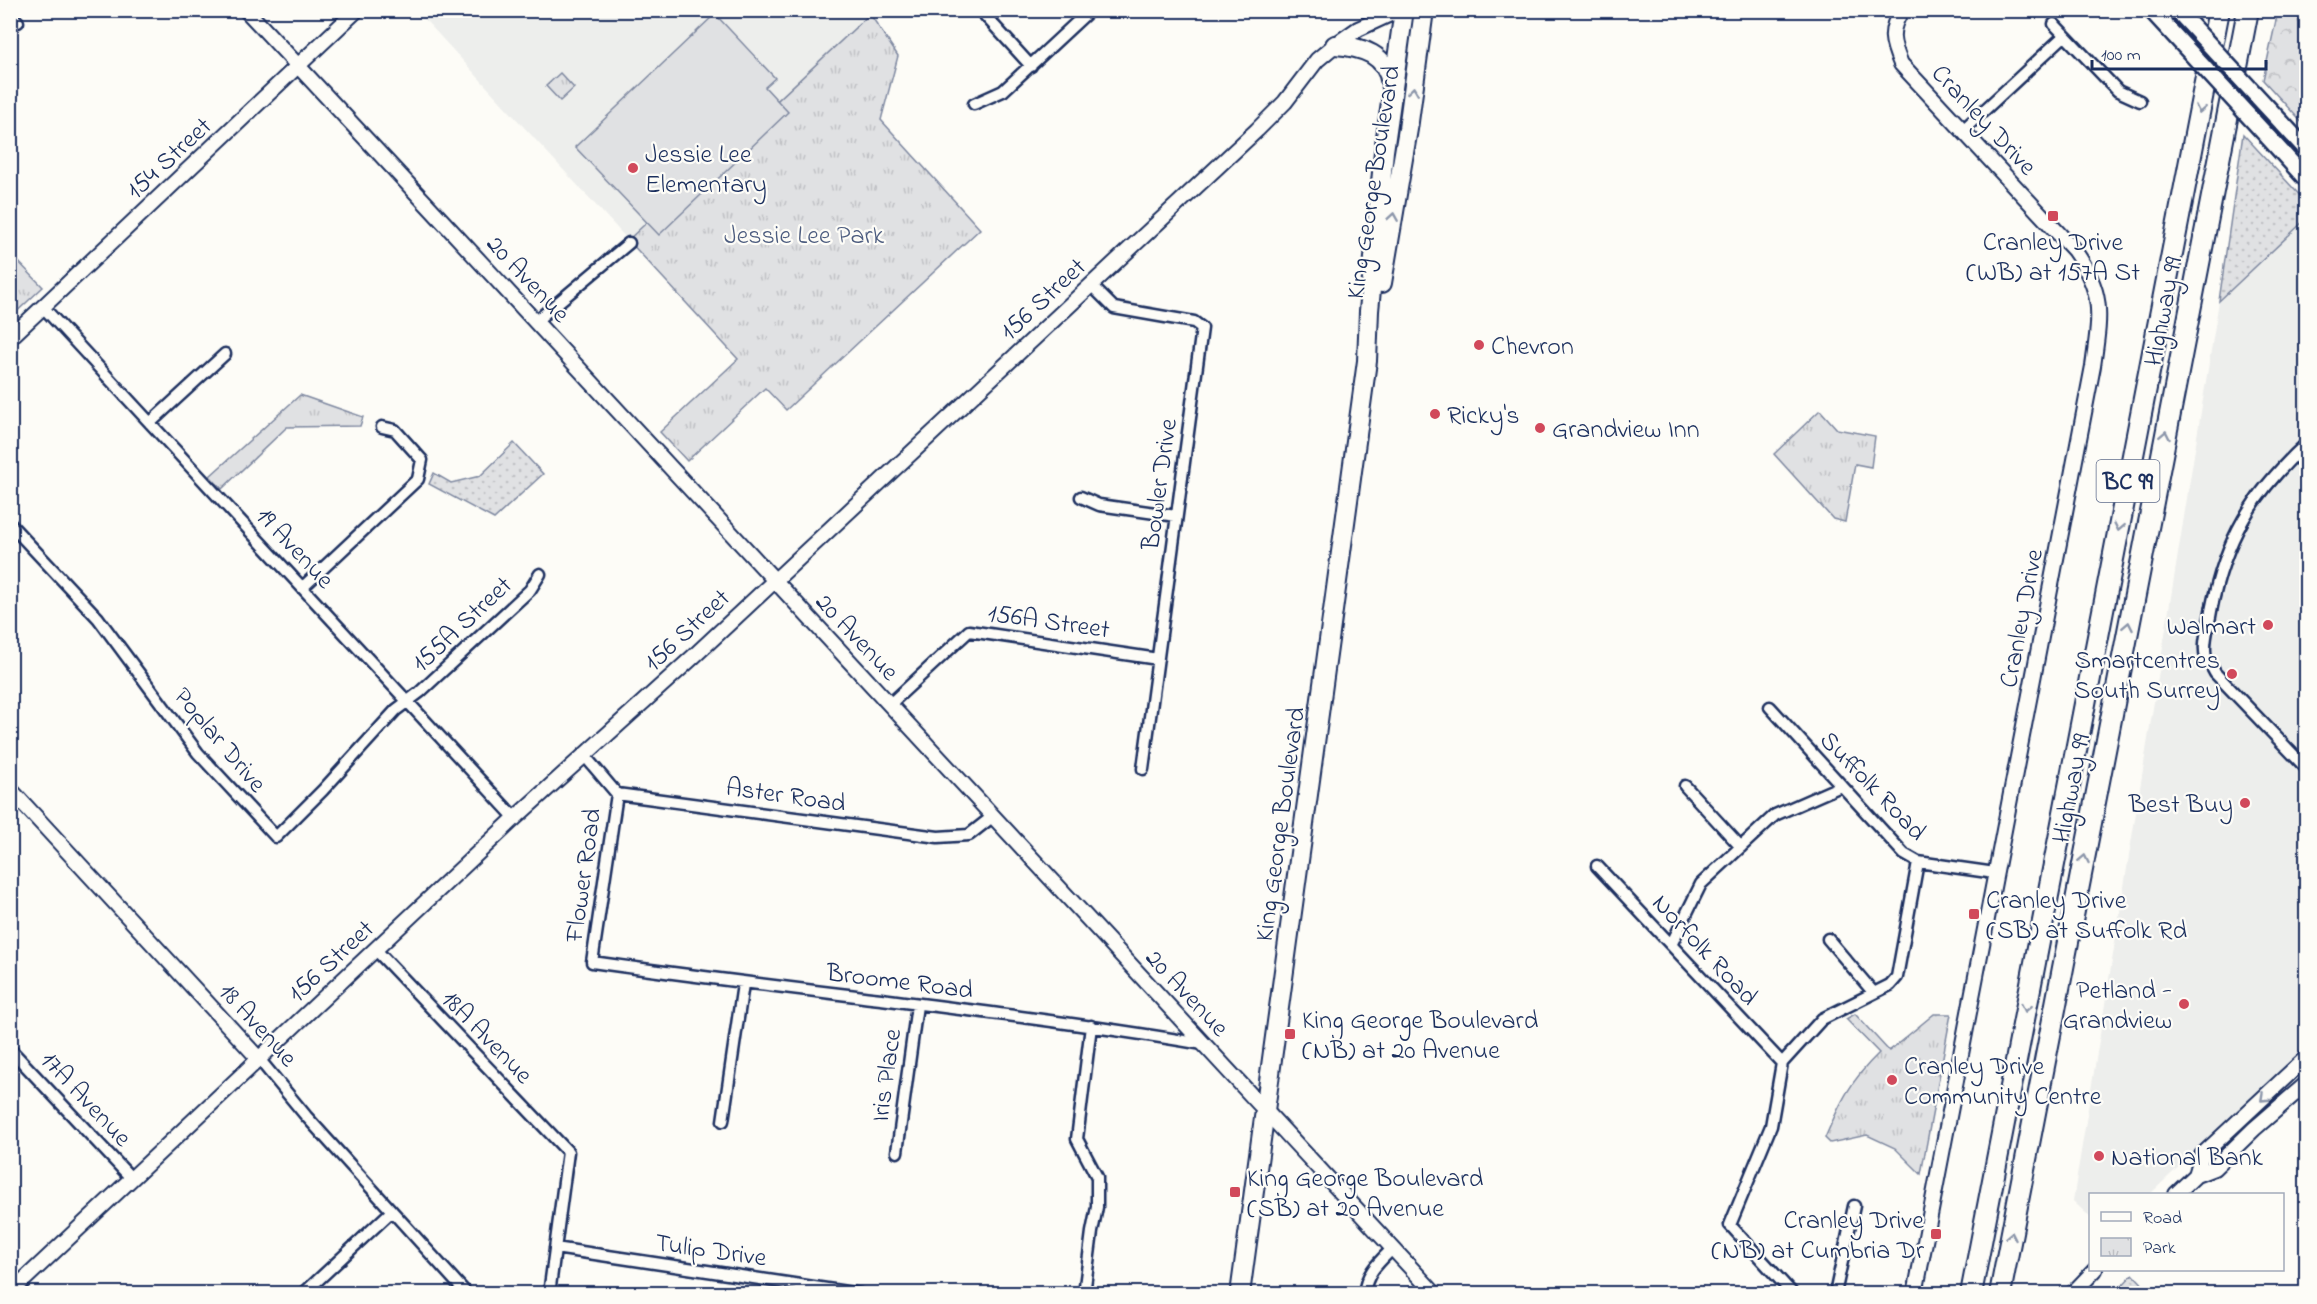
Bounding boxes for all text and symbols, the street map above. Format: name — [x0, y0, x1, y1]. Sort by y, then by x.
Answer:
scale bar — [2092, 33, 2266, 71]
text: 100 m — [2101, 43, 2141, 69]
street label: Cranley Drive — [1921, 57, 2045, 186]
street label: King George Boulevard — [1338, 62, 1412, 302]
one-way arrow — [1406, 87, 1418, 96]
one-way arrow — [2194, 104, 2207, 114]
street label: 154 Street — [118, 109, 222, 209]
place label: Jessie Lee Elementary — [645, 137, 767, 205]
marker: Jessie Lee Elementary — [626, 161, 640, 175]
marker: Cranley Drive (WB) at 157A St — [2046, 209, 2060, 223]
one-way arrow — [1387, 213, 1399, 222]
park label: Jessie Lee Park — [724, 218, 885, 256]
place label: Cranley Drive (WB) at 157A St — [1966, 225, 2140, 293]
street label: 20 Avenue — [476, 227, 578, 333]
street label: 156 Street — [992, 250, 1096, 350]
street label: Highway 99 — [2136, 254, 2194, 369]
place label: Chevron — [1491, 329, 1574, 367]
marker: Chevron — [1472, 338, 1486, 352]
place label: Ricky's — [1447, 398, 1519, 436]
marker: Ricky's — [1428, 407, 1442, 421]
place label: Grandview Inn — [1552, 412, 1700, 450]
street label: Bowler Drive — [1133, 416, 1189, 554]
marker: Grandview Inn — [1533, 421, 1547, 435]
one-way arrow — [2158, 430, 2171, 440]
road number: BC 99 — [2096, 460, 2160, 502]
street label: 19 Avenue — [246, 499, 342, 599]
one-way arrow — [2113, 522, 2126, 532]
street label: Cranley Drive — [1991, 546, 2055, 691]
street label: 155A Street — [404, 568, 522, 682]
street label: 156 Street — [636, 581, 740, 681]
street label: 20 Avenue — [805, 585, 907, 691]
street label: 156A Street — [985, 596, 1112, 650]
place label: Walmart — [2166, 609, 2256, 647]
marker: Walmart — [2261, 618, 2275, 632]
one-way arrow — [2121, 622, 2134, 632]
place label: Smartcentres South Surrey — [2074, 643, 2220, 711]
marker: Smartcentres South Surrey — [2225, 667, 2239, 681]
street label: Poplar Drive — [163, 680, 275, 802]
street label: King George Boulevard — [1247, 704, 1317, 944]
street label: Suffolk Road — [1809, 723, 1934, 851]
street label: Highway 99 — [2044, 731, 2102, 846]
street label: Aster Road — [723, 770, 848, 824]
place label: Best Buy — [2128, 787, 2233, 825]
marker: Best Buy — [2238, 796, 2252, 810]
street label: Flower Road — [557, 806, 613, 946]
one-way arrow — [2077, 854, 2090, 864]
place label: Cranley Drive (SB) at Suffolk Rd — [1986, 883, 2187, 951]
street label: Norfolk Road — [1642, 886, 1766, 1016]
marker: Cranley Drive (SB) at Suffolk Rd — [1967, 907, 1981, 921]
street label: 156 Street — [280, 912, 384, 1012]
street label: 20 Avenue — [1135, 941, 1237, 1047]
street label: Broome Road — [823, 955, 976, 1011]
place label: Petland - Grandview — [2063, 973, 2172, 1041]
street label: 18 Avenue — [208, 975, 305, 1077]
street label: 18A Avenue — [431, 982, 541, 1094]
marker: Petland - Grandview — [2177, 997, 2191, 1011]
place label: King George Boulevard (NB) at 20 Avenue — [1302, 1003, 1539, 1071]
one-way arrow — [2020, 1003, 2033, 1013]
street label: Iris Place — [863, 1026, 913, 1124]
marker: King George Boulevard (NB) at 20 Avenue — [1283, 1027, 1297, 1041]
street label: 17A Avenue — [30, 1043, 140, 1157]
place label: Cranley Drive Community Centre — [1904, 1049, 2102, 1117]
marker: Cranley Drive Community Centre — [1885, 1073, 1899, 1087]
one-way arrow — [2260, 1091, 2270, 1102]
place label: National Bank — [2111, 1140, 2264, 1178]
marker: National Bank — [2092, 1149, 2106, 1163]
place label: King George Boulevard (SB) at 20 Avenue — [1247, 1161, 1484, 1229]
marker: King George Boulevard (SB) at 20 Avenue — [1228, 1185, 1242, 1199]
legend — [2089, 1193, 2284, 1271]
place label: Cranley Drive (NB) at Cumbria Dr — [1711, 1203, 1925, 1271]
text: Road — [2143, 1206, 2182, 1232]
street label: Tulip Drive — [652, 1225, 769, 1279]
marker: Cranley Drive (NB) at Cumbria Dr — [1929, 1227, 1943, 1241]
one-way arrow — [2004, 1231, 2017, 1241]
text: Park — [2143, 1236, 2176, 1262]

